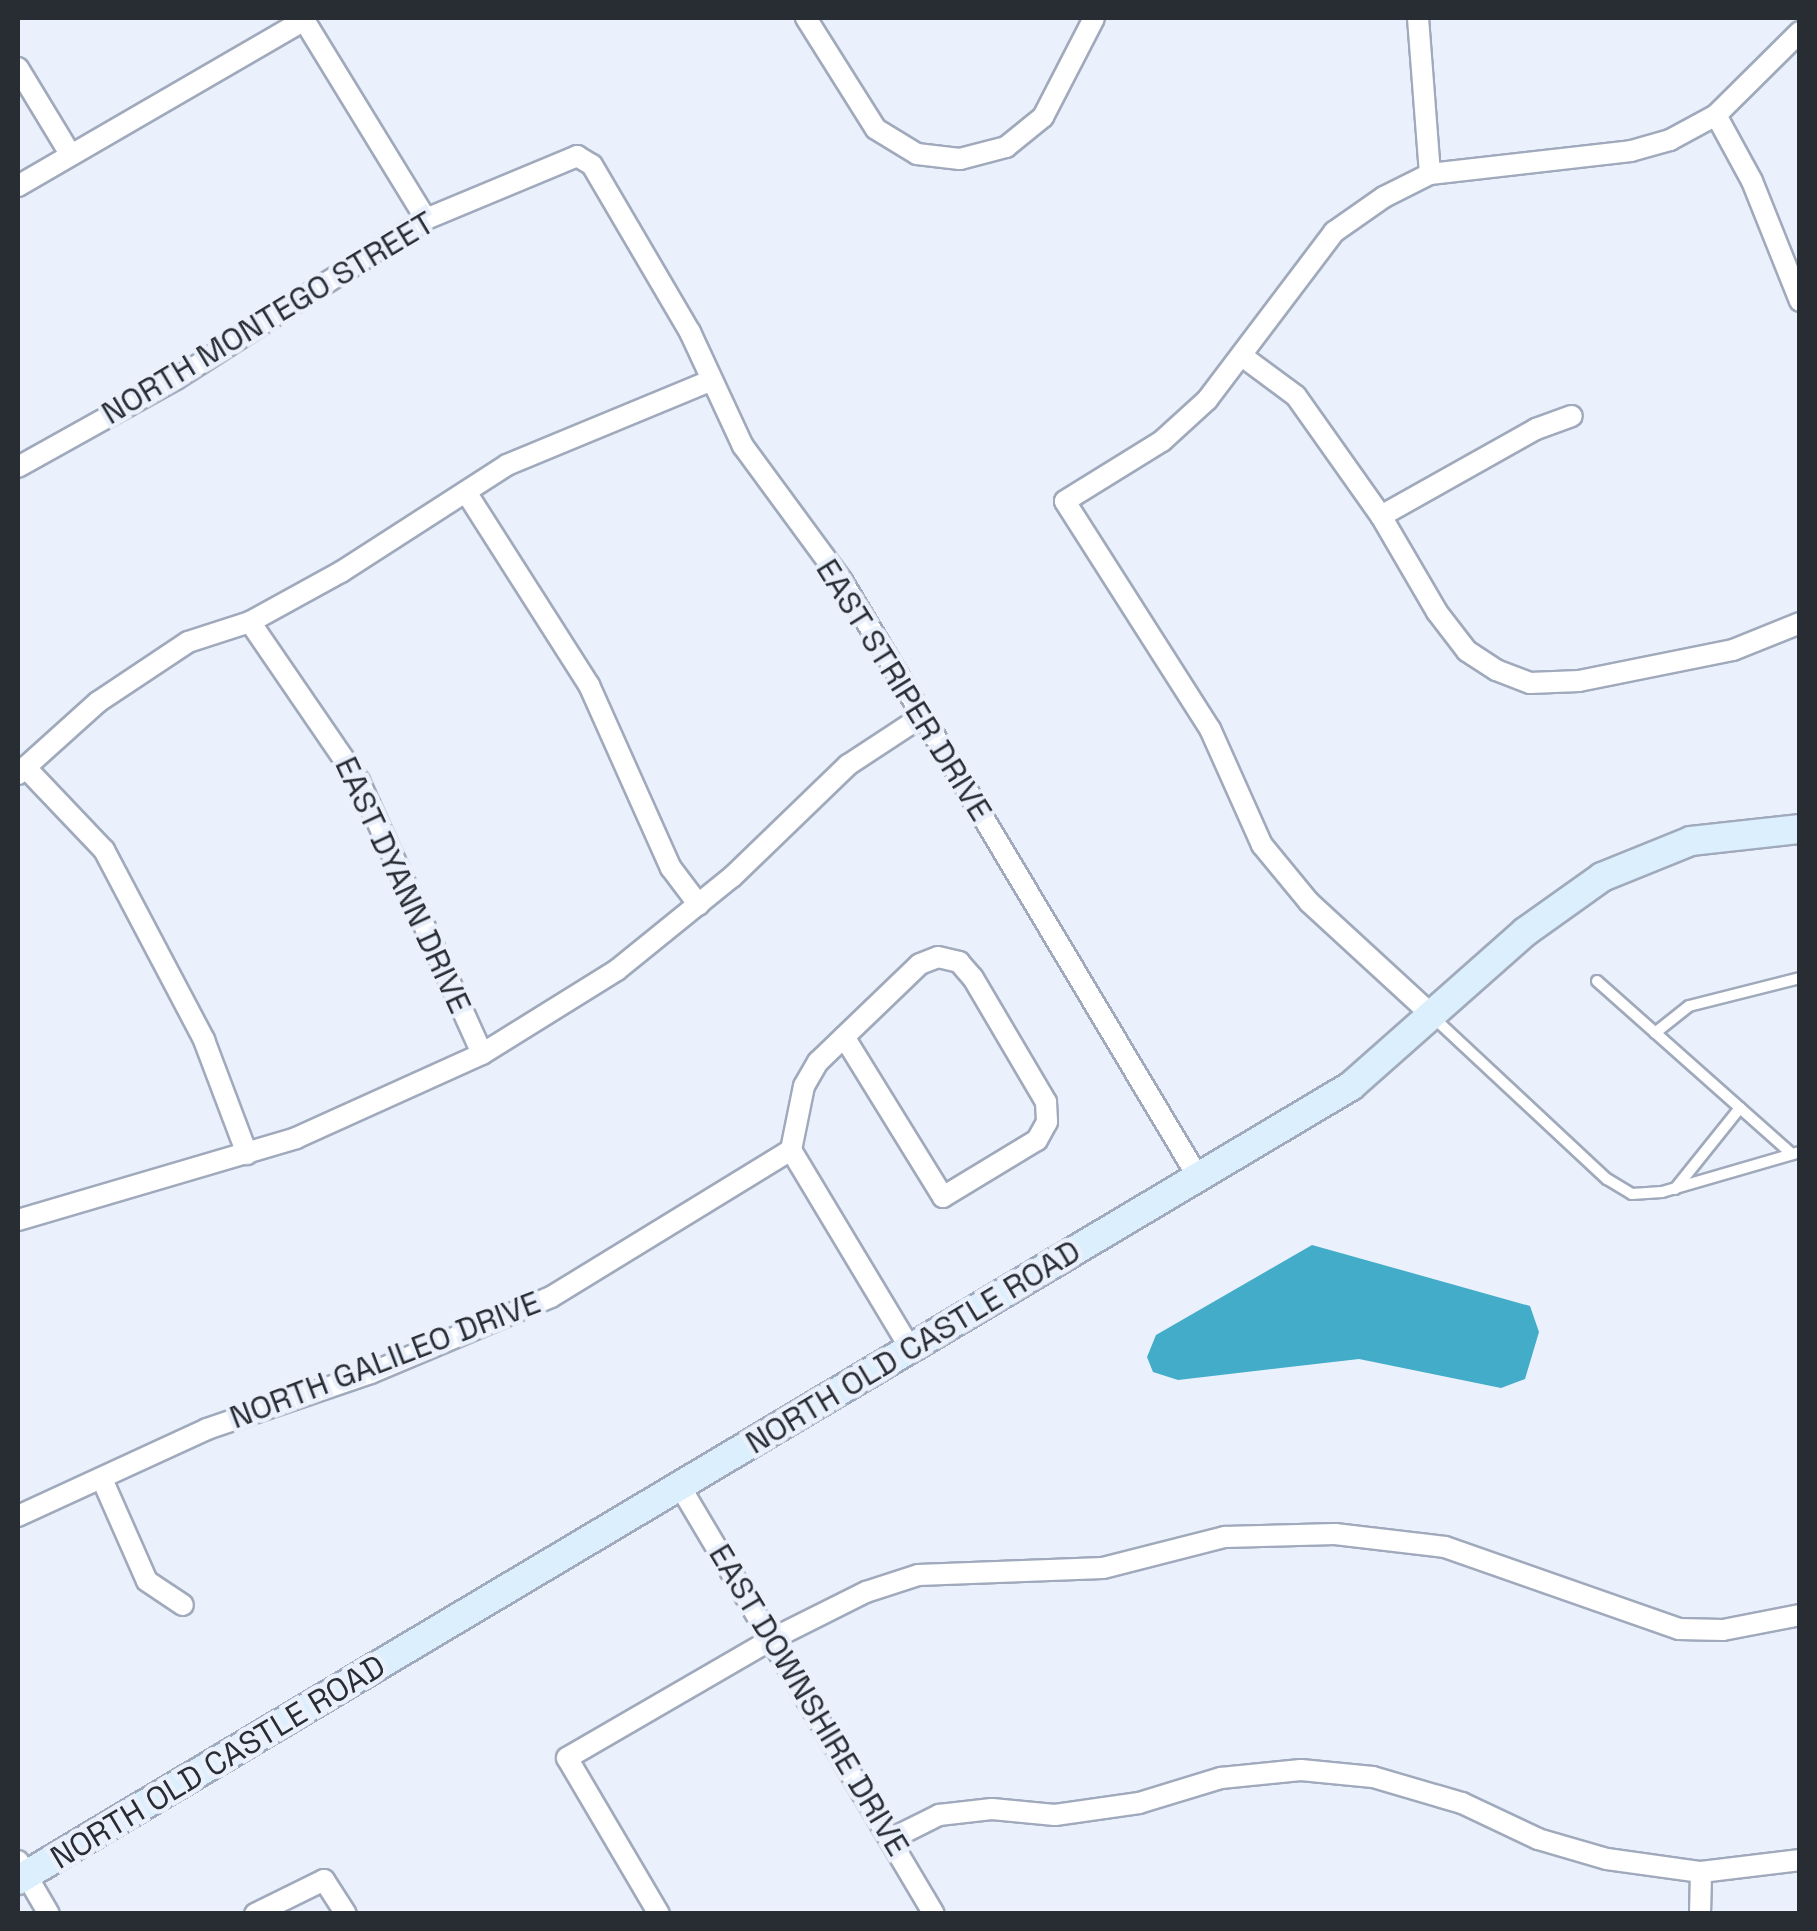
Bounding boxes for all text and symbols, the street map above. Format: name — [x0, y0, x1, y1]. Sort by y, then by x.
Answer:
street label: NORTH MONTEGO STREET — [95, 203, 441, 433]
street label: EAST STRIPER DRIVE — [808, 552, 1000, 828]
street label: EAST DYANN DRIVE — [327, 750, 479, 1020]
street label: NORTH OLD CASTLE ROAD — [739, 1232, 1087, 1462]
street label: NORTH GALILEO DRIVE — [224, 1283, 546, 1437]
street label: EAST DOWNSHIRE DRIVE — [701, 1537, 917, 1863]
street label: NORTH OLD CASTLE ROAD — [44, 1647, 392, 1877]

